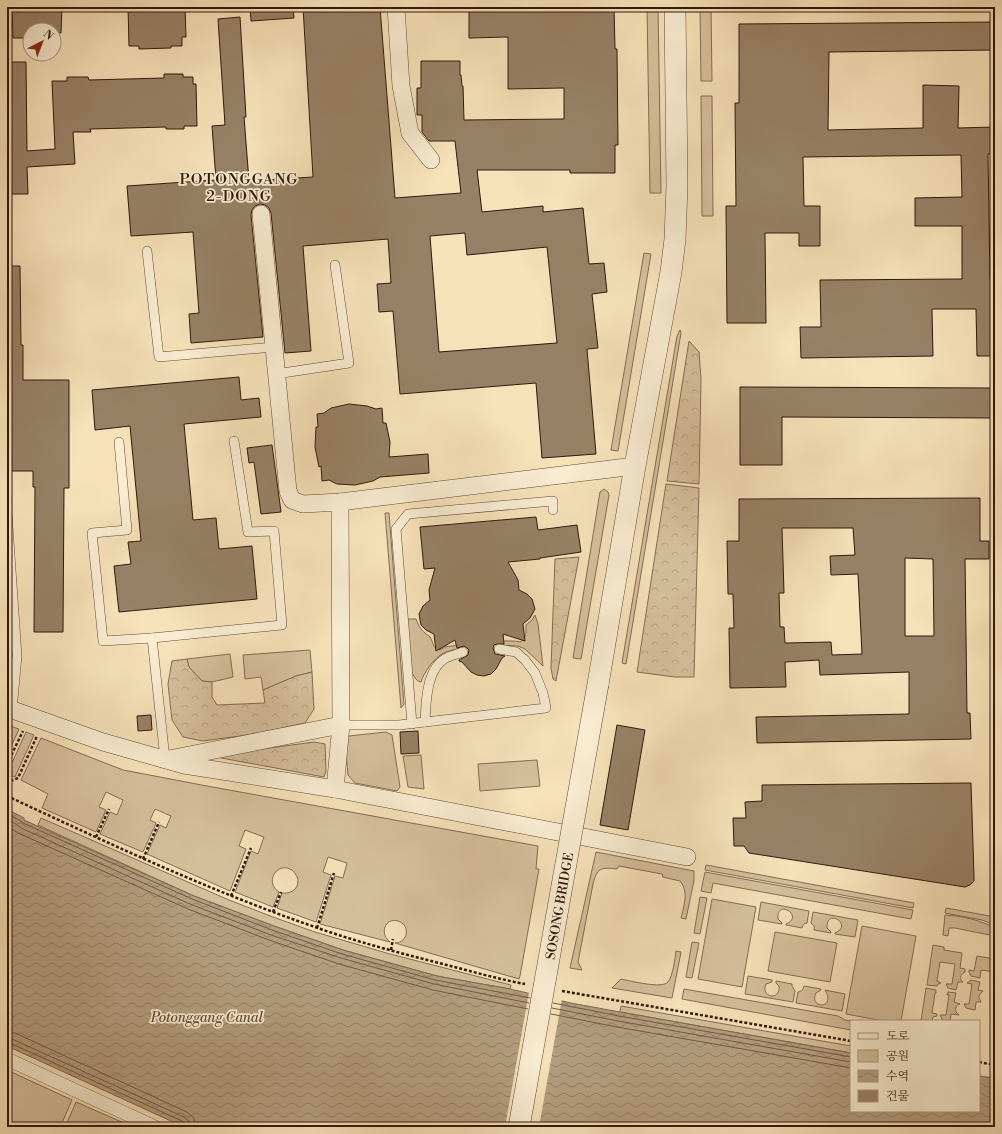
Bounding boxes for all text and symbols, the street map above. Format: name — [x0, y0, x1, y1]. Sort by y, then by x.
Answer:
north arrow — [22, 22, 62, 62]
text: N — [40, 27, 56, 44]
district label: POTONGGANG 2-DONG — [180, 170, 298, 206]
street label: SOSONG BRIDGE — [543, 851, 577, 961]
water label: Potonggang Canal — [150, 1009, 264, 1027]
legend — [850, 1020, 980, 1112]
text: 도로 — [886, 1029, 910, 1044]
text: 공원 — [886, 1049, 909, 1064]
text: 수역 — [886, 1069, 909, 1084]
text: 건물 — [886, 1089, 910, 1104]

